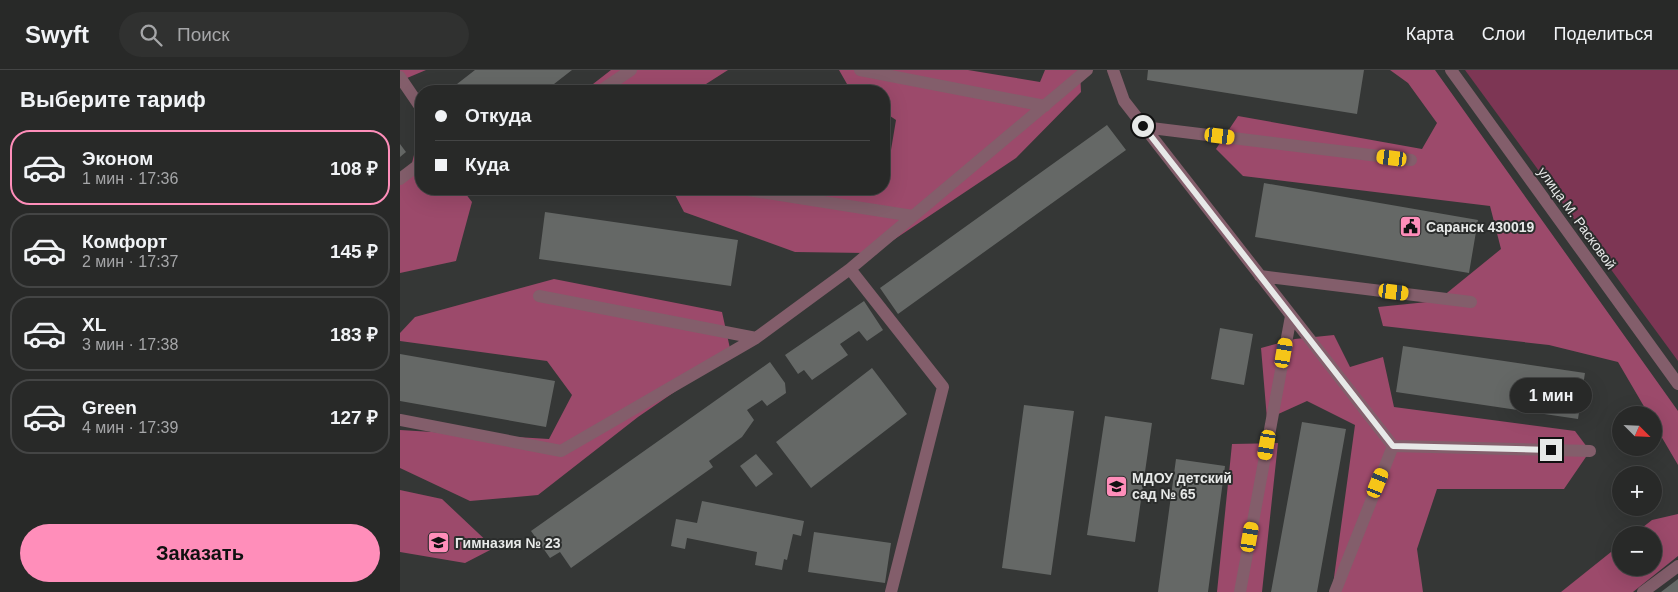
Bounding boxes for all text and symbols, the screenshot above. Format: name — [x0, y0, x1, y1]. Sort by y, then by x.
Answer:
search box — [119, 12, 469, 57]
text: Swyft — [25, 21, 89, 48]
icon: search — [137, 21, 165, 49]
text: Поиск — [177, 24, 230, 45]
text: Карта — [1406, 24, 1454, 44]
text: Слои — [1482, 24, 1526, 44]
text: Поделиться — [1554, 24, 1653, 44]
text: Выберите тариф — [20, 87, 206, 112]
text: Откуда — [465, 105, 531, 126]
route start — [1132, 115, 1154, 137]
car — [1204, 127, 1235, 145]
icon: car — [22, 145, 67, 190]
text: Эконом — [82, 148, 153, 169]
car — [1376, 149, 1407, 167]
text: Куда — [465, 154, 509, 175]
text: 108 ₽ — [330, 158, 378, 179]
street label: улица М. Расковой — [1535, 164, 1619, 272]
text: 1 мин · 17:36 — [82, 170, 178, 187]
public building icon: Саранск 430019 — [1398, 215, 1422, 239]
place label: Саранск 430019 — [1426, 219, 1534, 235]
icon: car — [22, 228, 67, 273]
text: Комфорт — [82, 231, 167, 252]
text: 145 ₽ — [330, 241, 378, 262]
text: 2 мин · 17:37 — [82, 253, 178, 270]
car — [1378, 283, 1409, 301]
icon: car — [22, 311, 67, 356]
text: XL — [82, 314, 106, 335]
text: 183 ₽ — [330, 324, 378, 345]
text: 3 мин · 17:38 — [82, 336, 178, 353]
car — [1274, 337, 1293, 369]
callout: 1 мин — [1510, 378, 1592, 412]
text: 1 мин — [1529, 387, 1573, 404]
icon: car — [22, 394, 67, 439]
text: Green — [82, 397, 137, 418]
north arrow — [1612, 406, 1662, 456]
map controls — [1612, 406, 1662, 576]
text: 127 ₽ — [330, 407, 378, 428]
text: 4 мин · 17:39 — [82, 419, 178, 436]
car — [1257, 429, 1276, 461]
route end — [1540, 439, 1562, 461]
car — [1365, 466, 1390, 500]
button: + — [1612, 466, 1662, 516]
place label: МДОУ детский сад № 65 — [1132, 470, 1232, 502]
school or university icon: МДОУ детский сад № 65 — [1104, 474, 1128, 498]
car — [1240, 521, 1259, 553]
button: Заказать — [20, 524, 380, 582]
button: − — [1612, 526, 1662, 576]
school or university icon: Гимназия № 23 — [427, 531, 451, 555]
place label: Гимназия № 23 — [455, 535, 561, 551]

